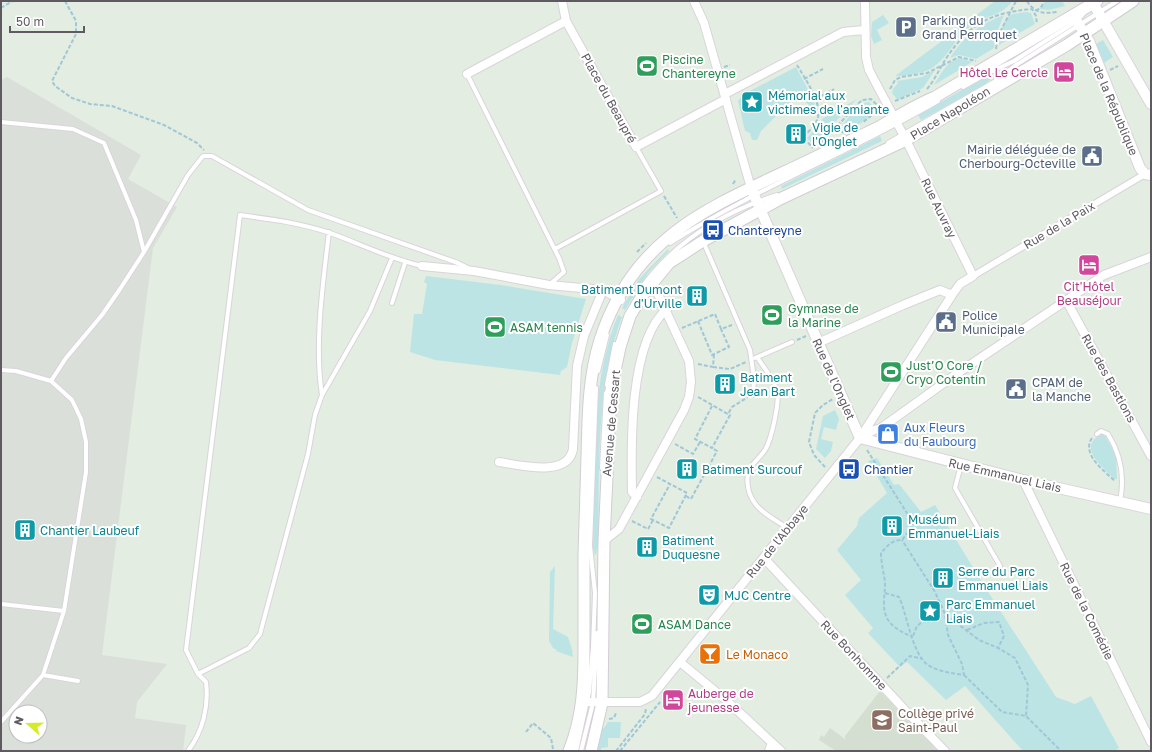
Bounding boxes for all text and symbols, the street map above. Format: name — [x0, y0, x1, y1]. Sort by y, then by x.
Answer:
scale bar — [10, 8, 84, 34]
place label: Parking du Grand Perroquet — [922, 13, 1017, 42]
text: 50 m — [16, 14, 44, 29]
parking icon: Parking du Grand Perroquet — [893, 14, 919, 40]
street label: Place de la République — [1076, 30, 1142, 158]
street label: Place du Beaupré — [578, 50, 640, 146]
place label: Piscine Chantereyne — [662, 52, 736, 81]
sports icon: Piscine Chantereyne — [634, 53, 660, 79]
hotel icon: Hôtel Le Cercle — [1051, 59, 1077, 85]
place label: Hôtel Le Cercle — [959, 65, 1048, 80]
street label: Place Napoléon — [907, 83, 993, 143]
place label: Mémorial aux victimes de l'amiante — [768, 88, 889, 117]
place icon: Mémorial aux victimes de l'amiante — [739, 89, 765, 115]
place label: Vigie de l'Onglet — [812, 120, 858, 149]
building icon: Vigie de l'Onglet — [783, 121, 809, 147]
place label: Mairie déléguée de Cherbourg-Octeville — [959, 142, 1076, 171]
public building icon: Mairie déléguée de Cherbourg-Octeville — [1079, 143, 1105, 169]
street label: Rue Auvray — [918, 176, 960, 241]
street label: Rue de la Paix — [1021, 198, 1098, 252]
bus stop icon: Chantereyne — [700, 217, 726, 243]
place label: Chantereyne — [728, 223, 802, 238]
hotel icon: Cit'Hôtel Beauséjour — [1076, 252, 1102, 278]
place label: Cit'Hôtel Beauséjour — [1057, 279, 1122, 308]
place label: Batiment Dumont d'Urville — [581, 282, 682, 311]
building icon: Batiment Dumont d'Urville — [684, 283, 710, 309]
place label: Gymnase de la Marine — [788, 301, 859, 330]
sports icon: Gymnase de la Marine — [759, 302, 785, 328]
place label: Police Municipale — [962, 308, 1025, 337]
public building icon: Police Municipale — [933, 309, 959, 335]
sports icon: ASAM tennis — [482, 314, 508, 340]
place label: ASAM tennis — [510, 320, 583, 335]
street label: Rue des Bastions — [1078, 331, 1140, 425]
street label: Rue de l'Onglet — [809, 336, 859, 422]
place label: Just’O Core / Cryo Cotentin — [906, 358, 986, 387]
sports icon: Just’O Core / Cryo Cotentin — [878, 359, 904, 385]
street label: Avenue de Cessart — [599, 369, 623, 477]
place label: Batiment Jean Bart — [740, 370, 796, 399]
building icon: Batiment Jean Bart — [712, 371, 738, 397]
place label: CPAM de la Manche — [1032, 375, 1091, 404]
public building icon: CPAM de la Manche — [1003, 376, 1029, 402]
place label: Aux Fleurs du Faubourg — [904, 420, 976, 449]
shop icon: Aux Fleurs du Faubourg — [875, 421, 901, 447]
street label: Rue Emmanuel Liais — [947, 455, 1063, 495]
building icon: Batiment Surcouf — [674, 456, 700, 482]
bus stop icon: Chantier — [836, 456, 862, 482]
place label: Batiment Surcouf — [702, 462, 803, 477]
place label: Chantier — [864, 462, 914, 477]
street label: Rue de l'Abbaye — [743, 501, 811, 581]
place label: Muséum Emmanuel-Liais — [908, 512, 999, 541]
building icon: Muséum Emmanuel-Liais — [879, 513, 905, 539]
building icon: Chantier Laubeuf — [12, 517, 38, 543]
place label: Chantier Laubeuf — [40, 523, 140, 538]
place label: Batiment Duquesne — [662, 533, 720, 562]
building icon: Batiment Duquesne — [634, 534, 660, 560]
street label: Rue de la Comédie — [1057, 560, 1117, 662]
place label: Serre du Parc Emmanuel Liais — [958, 564, 1048, 593]
building icon: Serre du Parc Emmanuel Liais — [930, 565, 956, 591]
theatre icon: MJC Centre — [696, 582, 722, 608]
place label: MJC Centre — [724, 588, 791, 603]
place label: Parc Emmanuel Liais — [946, 597, 1036, 626]
place icon: Parc Emmanuel Liais — [917, 598, 943, 624]
sports icon: ASAM Dance — [629, 611, 655, 637]
place label: ASAM Dance — [658, 617, 731, 632]
street label: Rue Bonhomme — [818, 617, 890, 693]
bar icon: Le Monaco — [697, 641, 723, 667]
place label: Le Monaco — [726, 647, 788, 662]
place label: Auberge de jeunesse — [687, 686, 754, 715]
hotel icon: Auberge de jeunesse — [660, 687, 686, 713]
north arrow — [8, 704, 48, 744]
place label: Collège privé Saint-Paul — [898, 706, 974, 735]
school or university icon: Collège privé Saint-Paul — [869, 707, 895, 733]
text: N — [11, 714, 26, 727]

